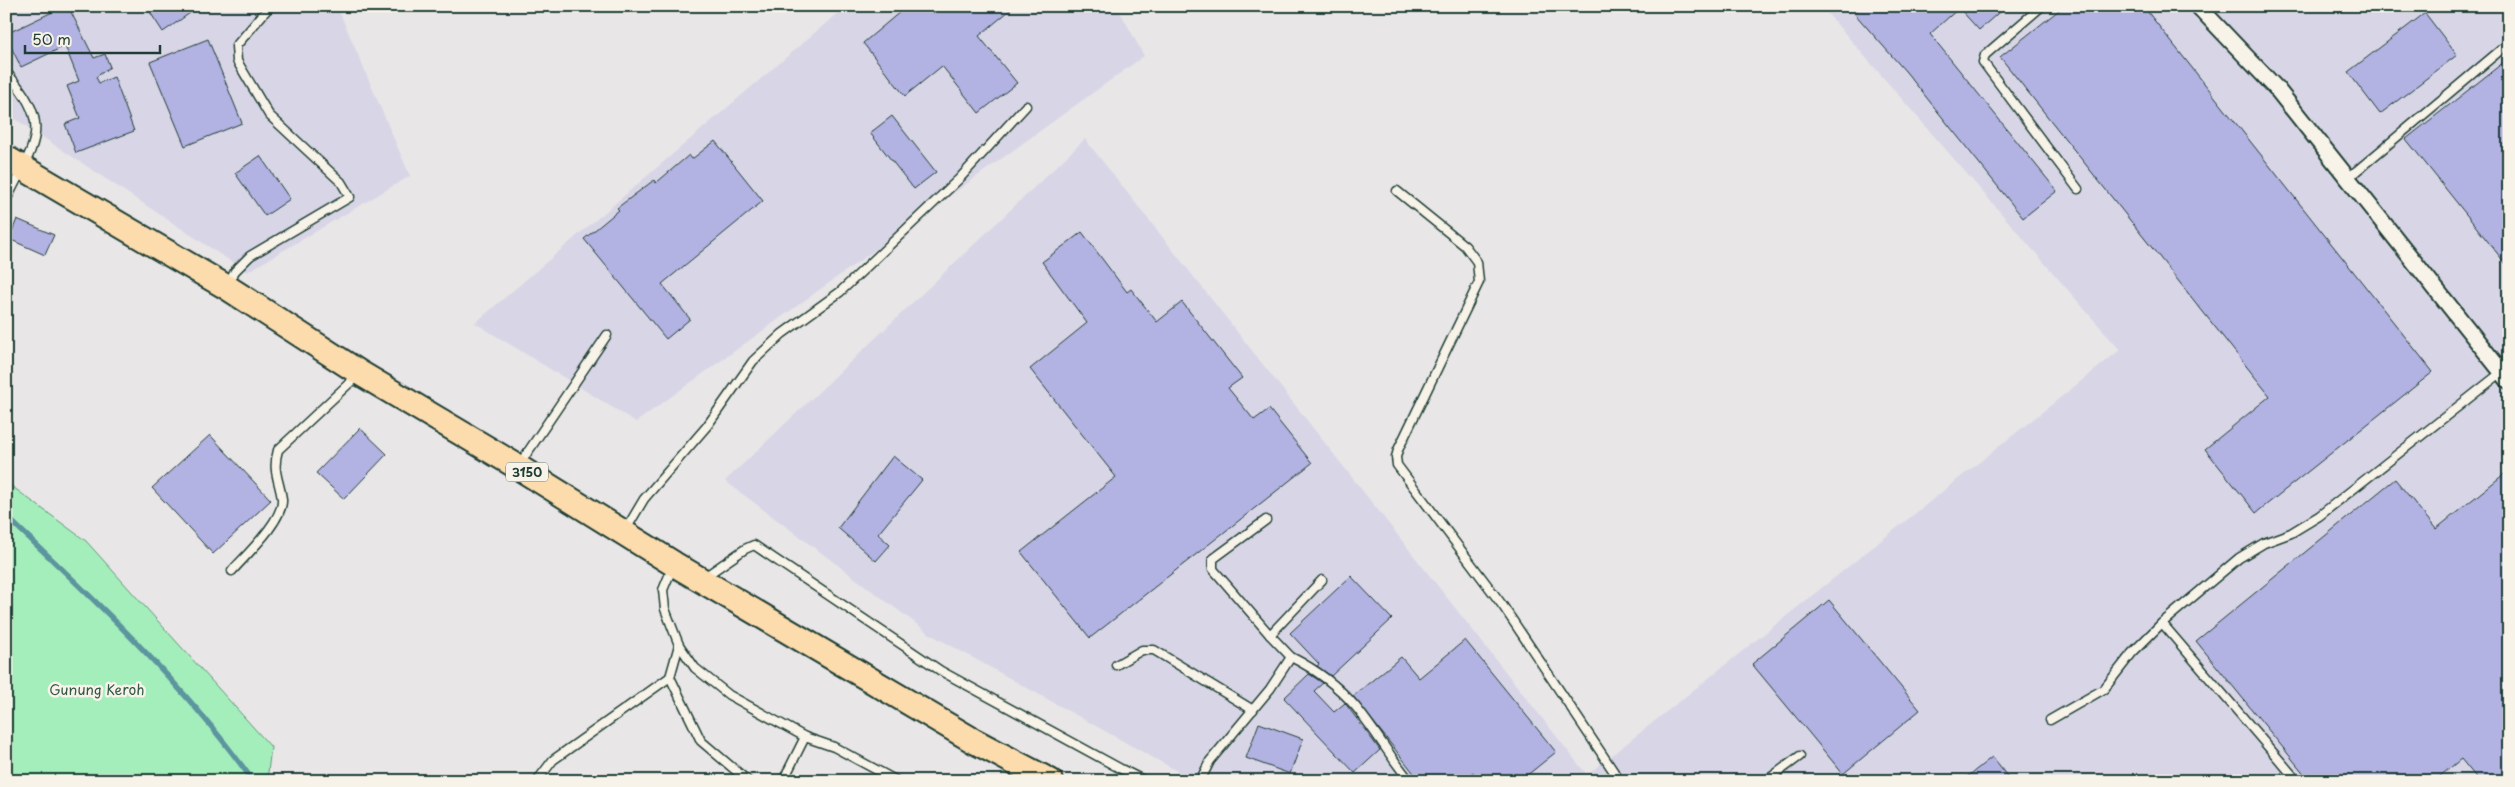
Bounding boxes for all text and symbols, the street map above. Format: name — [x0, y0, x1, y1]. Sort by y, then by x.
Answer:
scale bar — [25, 22, 160, 54]
text: 50 m — [32, 27, 71, 50]
road number: 3150 — [506, 462, 548, 482]
park label: Gunung Keroh — [49, 679, 145, 700]

